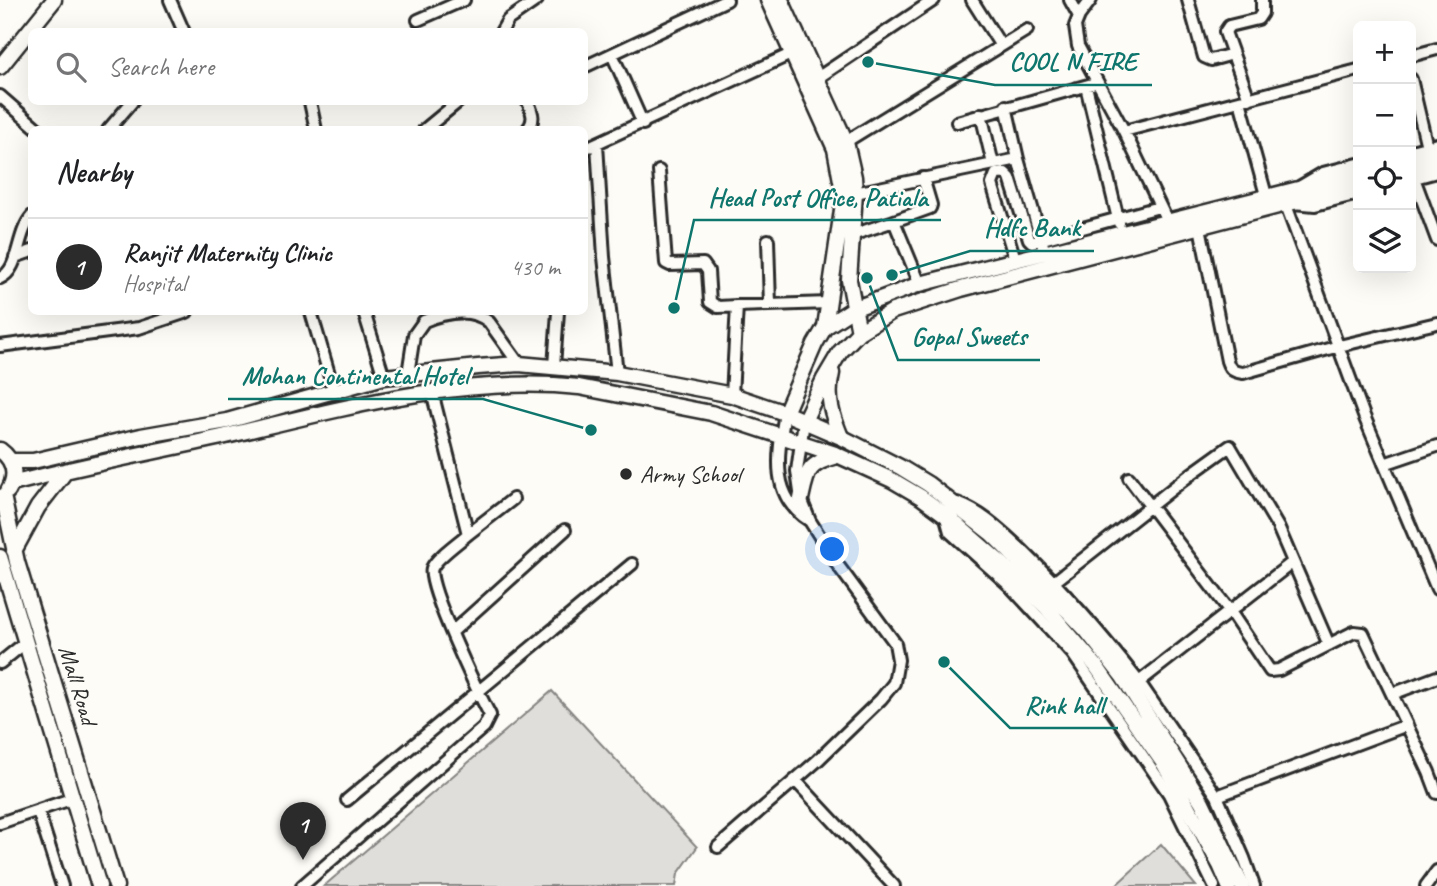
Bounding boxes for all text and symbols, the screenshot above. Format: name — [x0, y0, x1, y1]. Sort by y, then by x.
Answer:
map controls — [1353, 21, 1416, 273]
button: + — [1353, 21, 1416, 84]
search box — [28, 28, 588, 105]
callout: COOL N FIRE — [995, 38, 1152, 85]
text: COOL N FIRE — [1009, 45, 1141, 78]
icon: search — [52, 48, 90, 86]
text: Search here — [108, 50, 214, 83]
button: − — [1353, 84, 1416, 147]
button: locate — [1353, 147, 1416, 210]
text: Nearby — [56, 153, 132, 191]
callout: Head Post Office, Patiala — [694, 173, 941, 220]
text: Head Post Office, Patiala — [708, 181, 930, 214]
callout: Hdfc Bank — [970, 204, 1094, 251]
button: layers — [1353, 210, 1416, 273]
text: Hdfc Bank — [984, 211, 1082, 244]
text: Ranjit Maternity Clinic — [123, 236, 332, 269]
text: 1 — [74, 253, 84, 282]
text: 430 m — [511, 253, 560, 282]
text: Hospital — [123, 269, 186, 298]
callout: Gopal Sweets — [898, 313, 1040, 360]
text: Gopal Sweets — [911, 320, 1029, 353]
callout: Mohan Continental Hotel — [228, 352, 483, 399]
text: Mohan Continental Hotel — [242, 359, 474, 392]
place label: Army School — [640, 459, 745, 489]
marker: Army School — [618, 466, 634, 482]
your location — [815, 532, 849, 566]
street label: Mall Road — [52, 642, 105, 732]
callout: Rink hall — [1010, 681, 1118, 728]
text: Rink hall — [1024, 689, 1108, 722]
pin: 1 — [280, 802, 326, 860]

